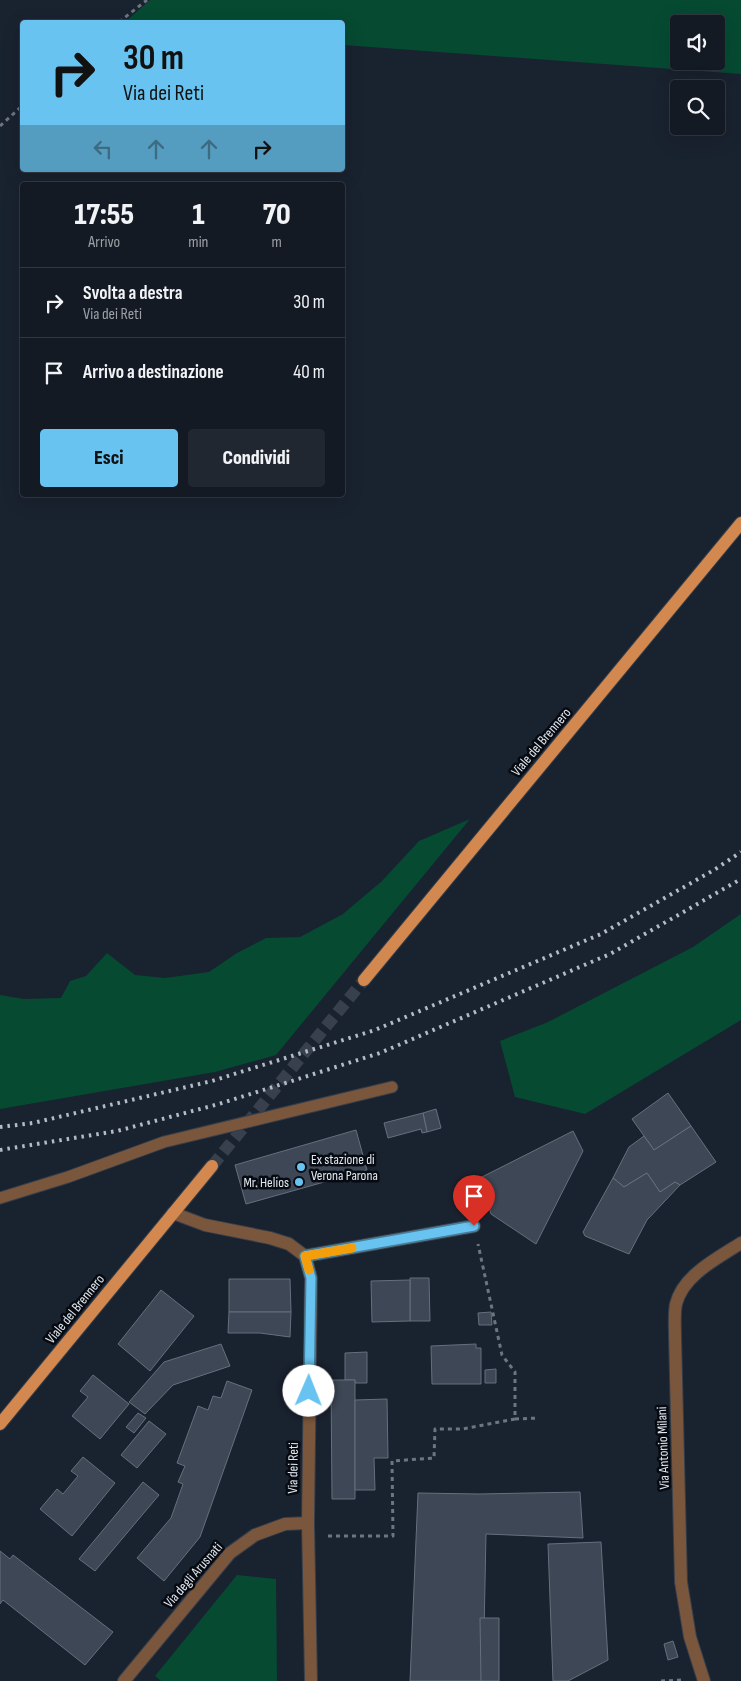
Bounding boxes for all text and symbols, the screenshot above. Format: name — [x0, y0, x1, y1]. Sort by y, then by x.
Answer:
map controls — [670, 15, 725, 135]
button: sound — [670, 15, 725, 70]
text: 30 m — [123, 37, 184, 80]
icon: right — [40, 40, 105, 105]
text: Via dei Reti — [123, 80, 204, 107]
button: search — [670, 80, 725, 135]
icon: left — [89, 135, 117, 163]
icon: ahead — [142, 135, 170, 163]
icon: ahead — [195, 135, 223, 163]
icon: right — [248, 135, 276, 163]
text: 17:55 — [74, 197, 134, 233]
text: 1 — [192, 197, 205, 233]
text: 70 — [263, 197, 291, 233]
text: Arrivo — [88, 233, 120, 252]
text: min — [188, 233, 208, 252]
text: m — [272, 233, 282, 252]
text: Svolta a destra — [83, 282, 183, 305]
icon: right — [40, 289, 68, 317]
text: 30 m — [293, 291, 325, 314]
text: Via dei Reti — [83, 305, 142, 324]
icon: arrive — [40, 359, 68, 387]
text: Arrivo a destinazione — [83, 361, 224, 384]
text: 40 m — [293, 361, 325, 384]
button: Esci — [40, 429, 178, 487]
button: Condividi — [188, 429, 325, 487]
street label: Viale del Brennero — [508, 704, 575, 780]
place label: Ex stazione di Verona Parona — [311, 1151, 378, 1184]
marker: Ex stazione di Verona Parona — [295, 1161, 307, 1173]
place label: Mr. Helios — [244, 1174, 289, 1191]
pin — [453, 1175, 495, 1226]
marker: Mr. Helios — [293, 1176, 305, 1188]
icon: arrive — [460, 1182, 488, 1210]
street label: Viale del Brennero — [42, 1271, 108, 1347]
position arrow — [282, 1364, 334, 1416]
street label: Via Antonio Milani — [653, 1406, 673, 1490]
street label: Via dei Reti — [284, 1442, 302, 1494]
street label: Via degli Arusnati — [160, 1539, 226, 1611]

